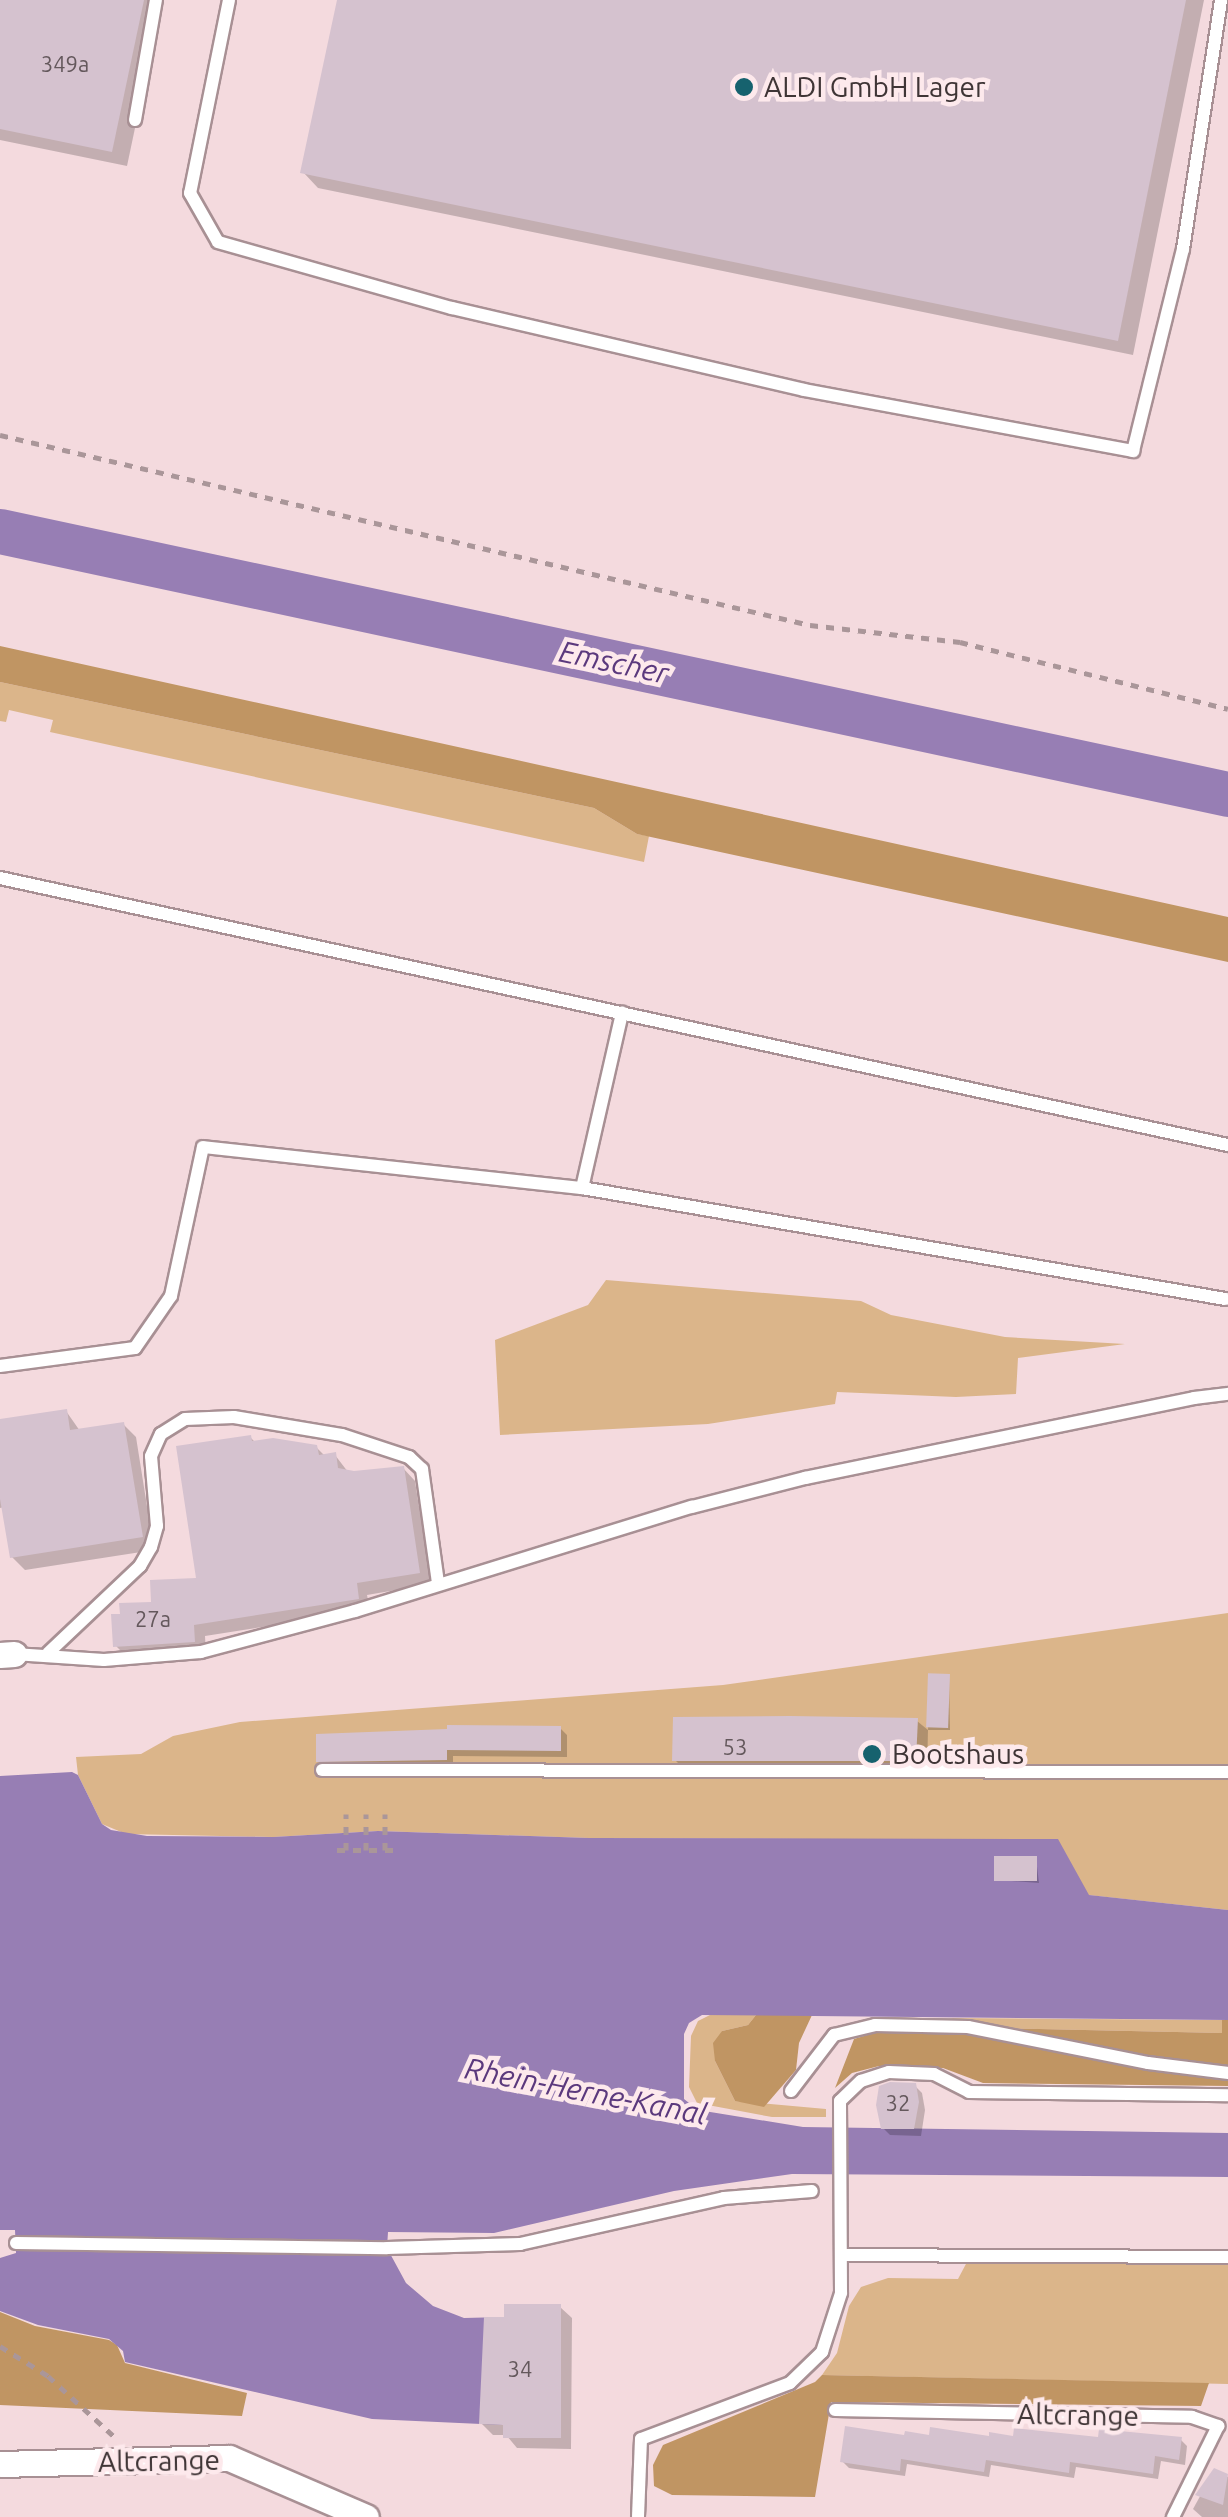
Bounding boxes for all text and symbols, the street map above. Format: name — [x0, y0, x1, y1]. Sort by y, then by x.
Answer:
house number: 349a — [41, 51, 89, 77]
place label: ALDI GmbH Lager — [764, 70, 986, 104]
marker: ALDI GmbH Lager — [733, 76, 755, 98]
water label: Emscher — [556, 633, 672, 691]
house number: 27a — [135, 1606, 171, 1632]
house number: 53 — [723, 1734, 747, 1760]
place label: Bootshaus — [892, 1737, 1024, 1771]
marker: Bootshaus — [861, 1743, 883, 1765]
water label: Rhein-Herne-Kanal — [462, 2050, 710, 2132]
house number: 32 — [886, 2090, 910, 2116]
house number: 34 — [508, 2356, 532, 2382]
street label: Altcrange — [1017, 2397, 1139, 2433]
street label: Altcrange — [98, 2443, 220, 2479]

